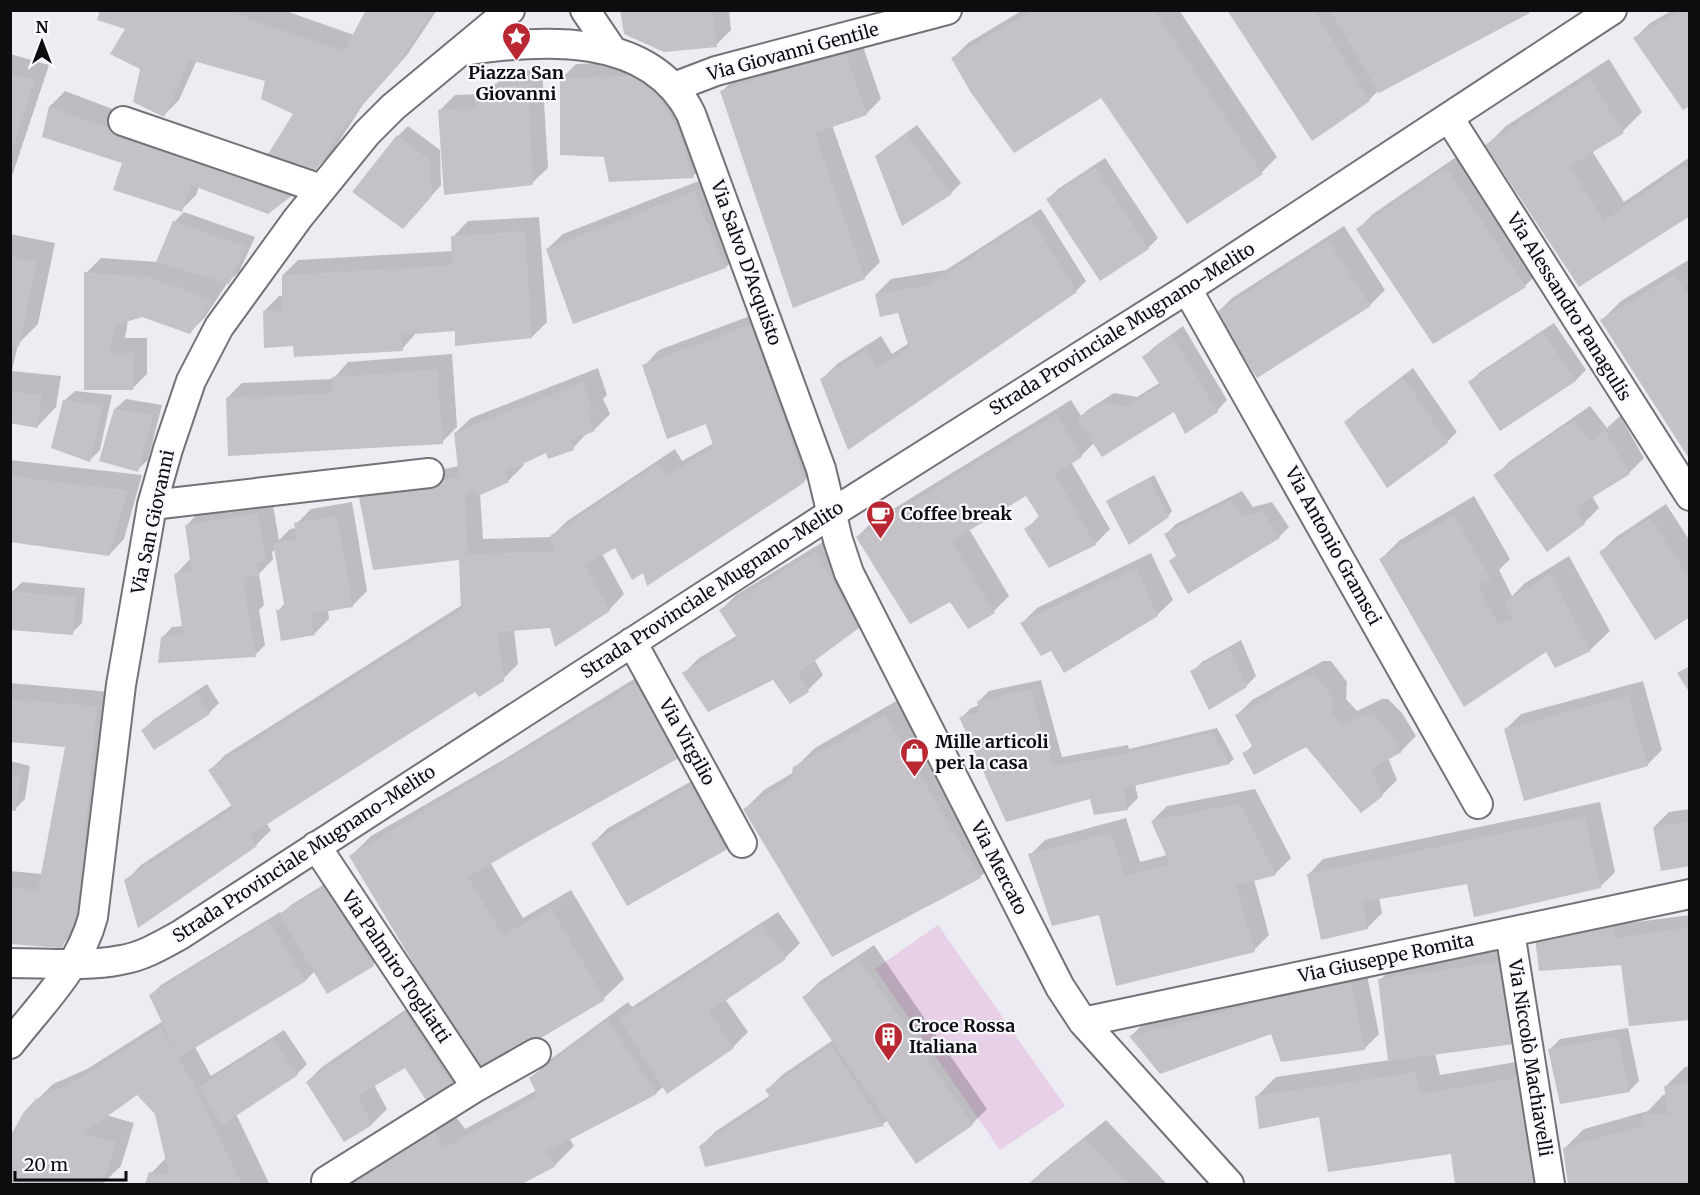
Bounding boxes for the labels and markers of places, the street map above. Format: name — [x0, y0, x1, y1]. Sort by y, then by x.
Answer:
place icon: Piazza San Giovanni — [500, 20, 532, 62]
place label: Piazza San Giovanni — [468, 61, 564, 105]
cafe icon: Coffee break — [864, 498, 896, 540]
place label: Coffee break — [901, 502, 1012, 525]
place label: Mille articoli per la casa — [935, 730, 1049, 774]
shop icon: Mille articoli per la casa — [898, 736, 930, 778]
place label: Croce Rossa Italiana — [909, 1014, 1015, 1058]
building icon: Croce Rossa Italiana — [872, 1020, 904, 1062]

